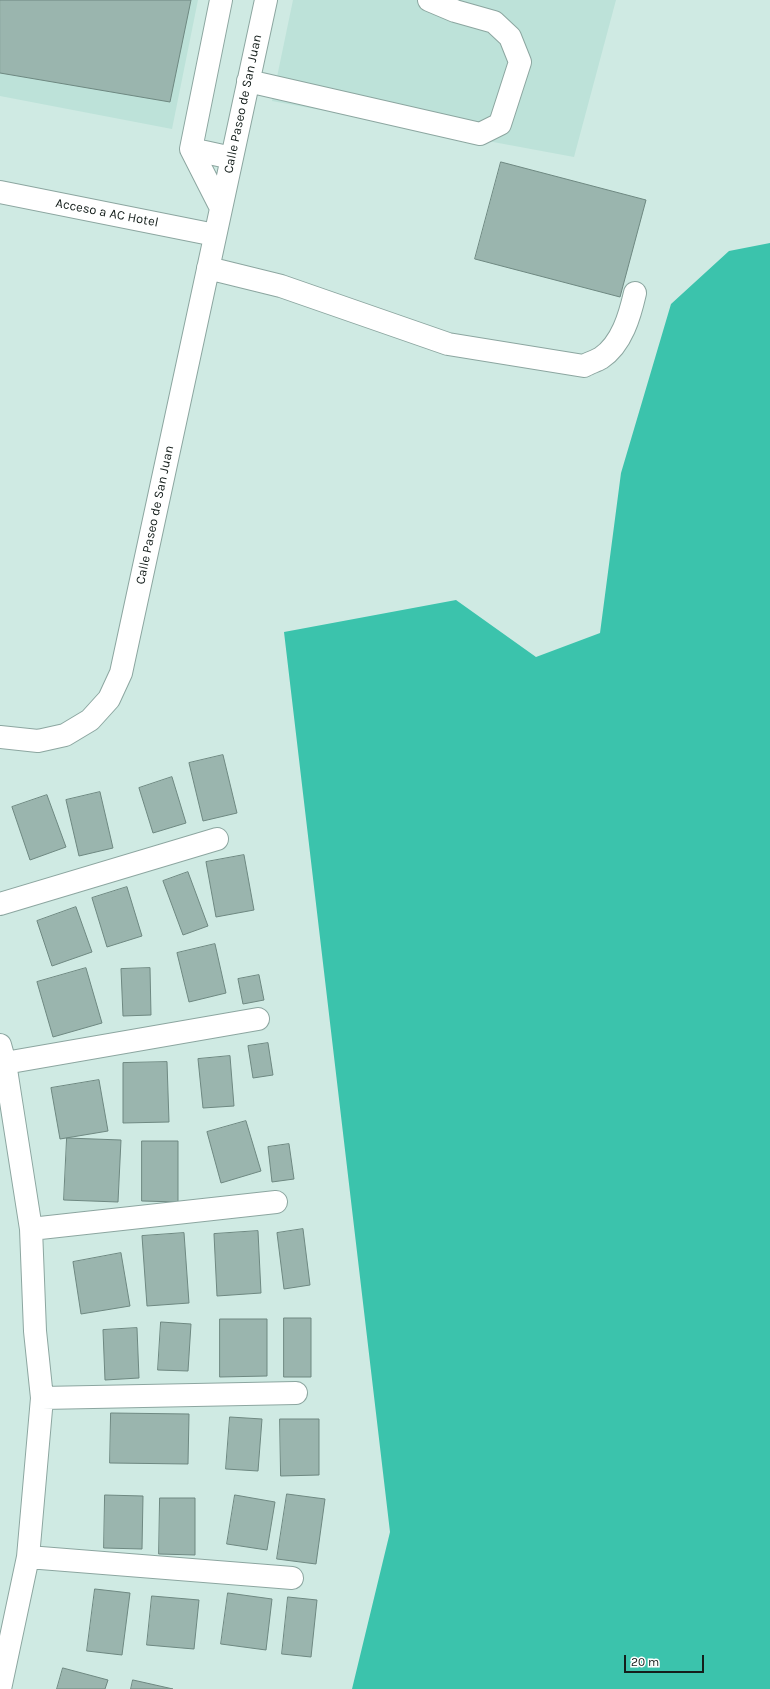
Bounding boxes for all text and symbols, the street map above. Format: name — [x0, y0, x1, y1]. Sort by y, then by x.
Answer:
street label: Calle Paseo de San Juan — [221, 33, 265, 175]
street label: Acceso a AC Hotel — [54, 195, 160, 231]
street label: Calle Paseo de San Juan — [133, 444, 177, 586]
scale bar — [626, 1647, 706, 1673]
text: 20 m — [631, 1655, 659, 1669]

